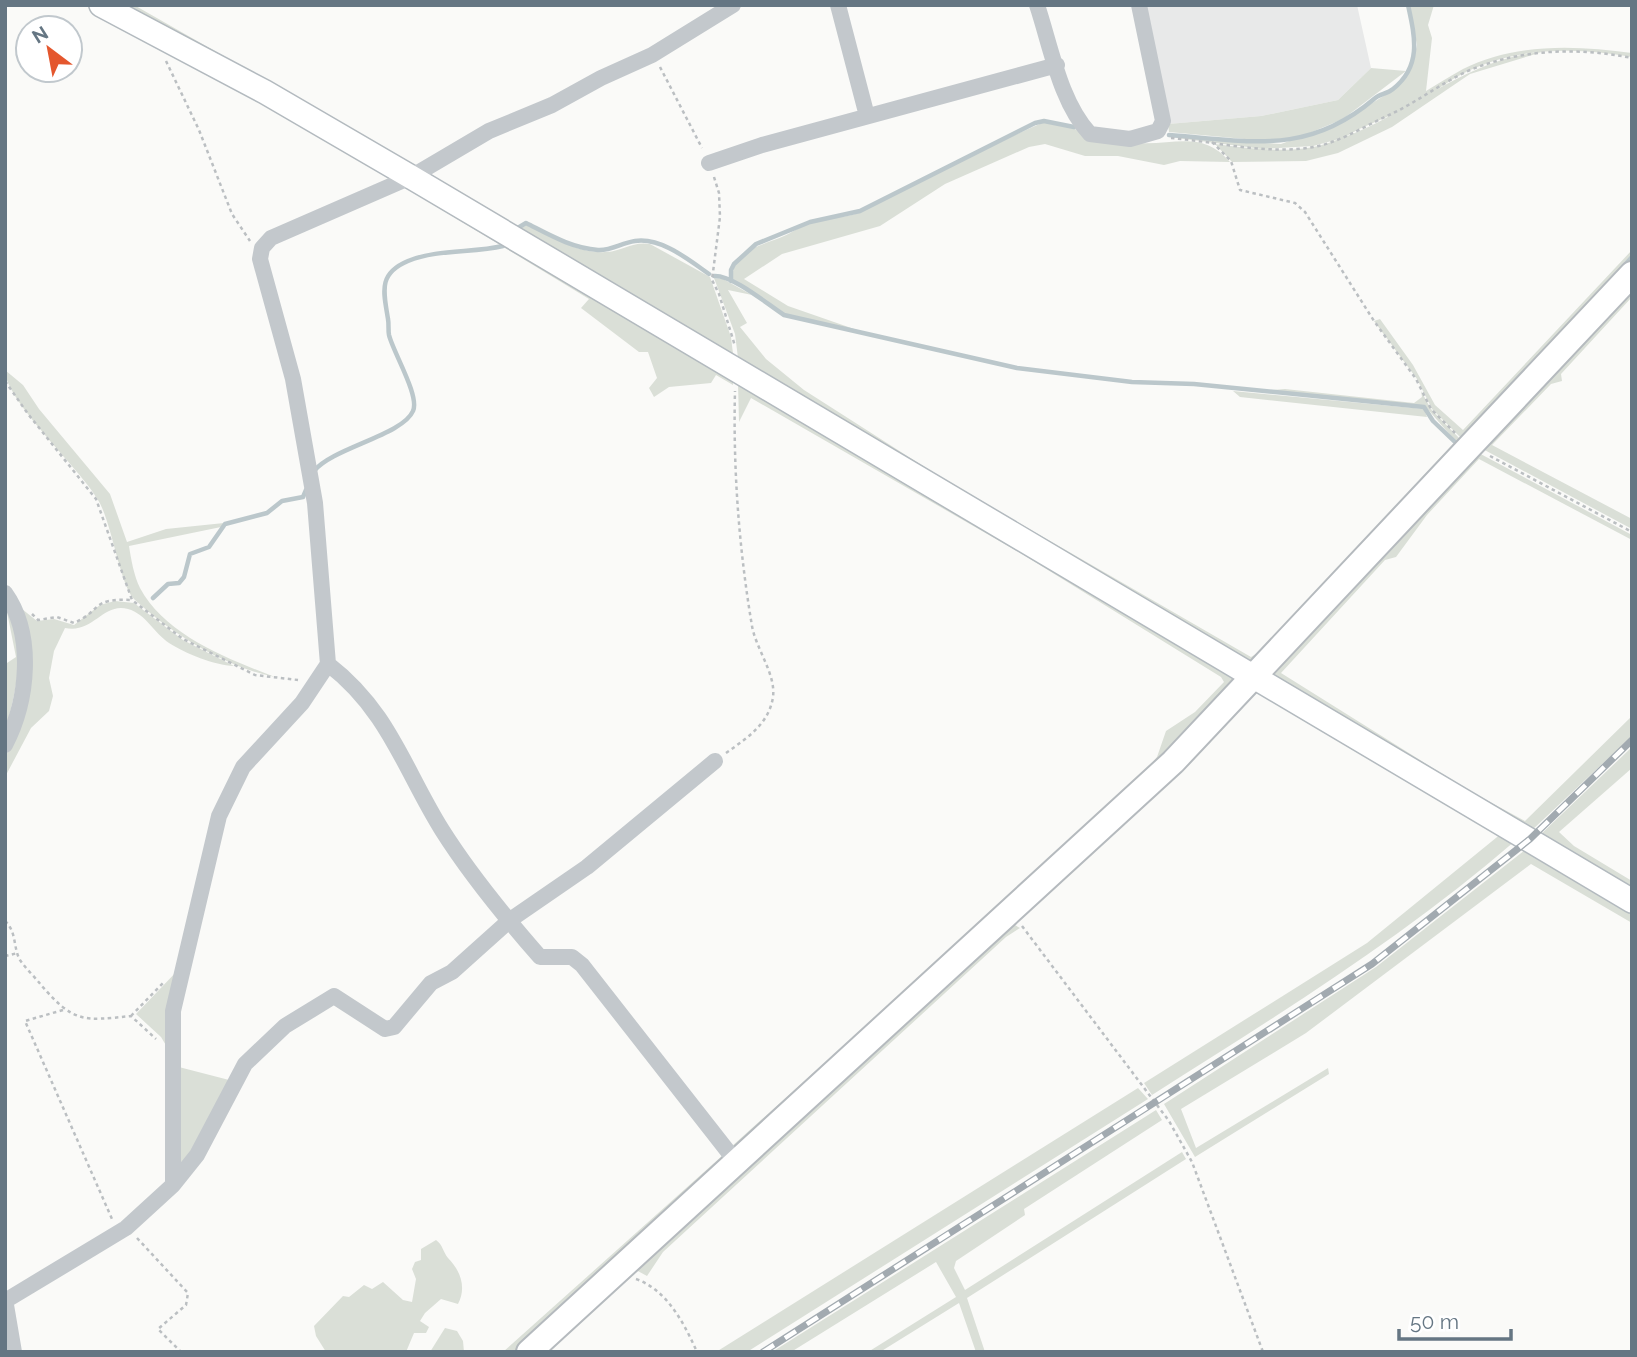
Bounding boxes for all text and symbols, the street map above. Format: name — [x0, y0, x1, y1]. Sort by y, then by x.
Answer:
north arrow — [14, 14, 84, 84]
text: N — [28, 21, 52, 48]
scale bar — [1399, 1298, 1511, 1342]
text: 50 m — [1410, 1309, 1459, 1334]

